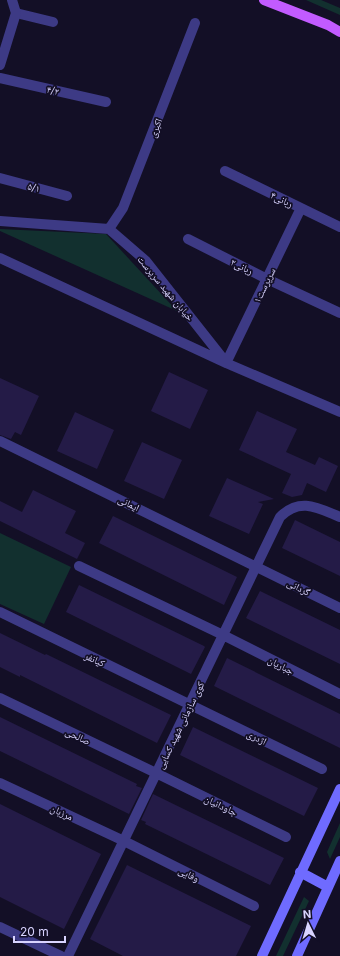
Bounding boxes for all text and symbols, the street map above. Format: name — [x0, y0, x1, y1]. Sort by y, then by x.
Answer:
street label: ۴/۲ — [46, 83, 61, 97]
street label: اکبری — [146, 117, 165, 140]
street label: ۵/۱ — [26, 180, 42, 194]
street label: ربانی۴ — [268, 189, 295, 210]
street label: خیابان شهید سرپرست — [135, 253, 197, 324]
street label: ربانی۲ — [228, 256, 255, 277]
street label: سرپرست۱ — [250, 265, 279, 305]
street label: ایمانی — [116, 493, 142, 514]
street label: گردانی — [285, 576, 313, 599]
street label: کیانفر — [82, 649, 107, 669]
street label: جباریان — [266, 653, 297, 678]
street label: کوی سازمانی شهید کسایی — [154, 679, 207, 771]
street label: صالحی — [63, 725, 92, 748]
street label: اژدری — [245, 727, 269, 748]
street label: جاودانیان — [202, 792, 240, 819]
street label: مرزبان — [48, 802, 76, 824]
street label: وفایی — [176, 864, 202, 885]
north arrow — [288, 904, 328, 944]
text: N — [302, 907, 312, 921]
scale bar — [14, 918, 65, 944]
text: 20 m — [20, 924, 49, 939]

